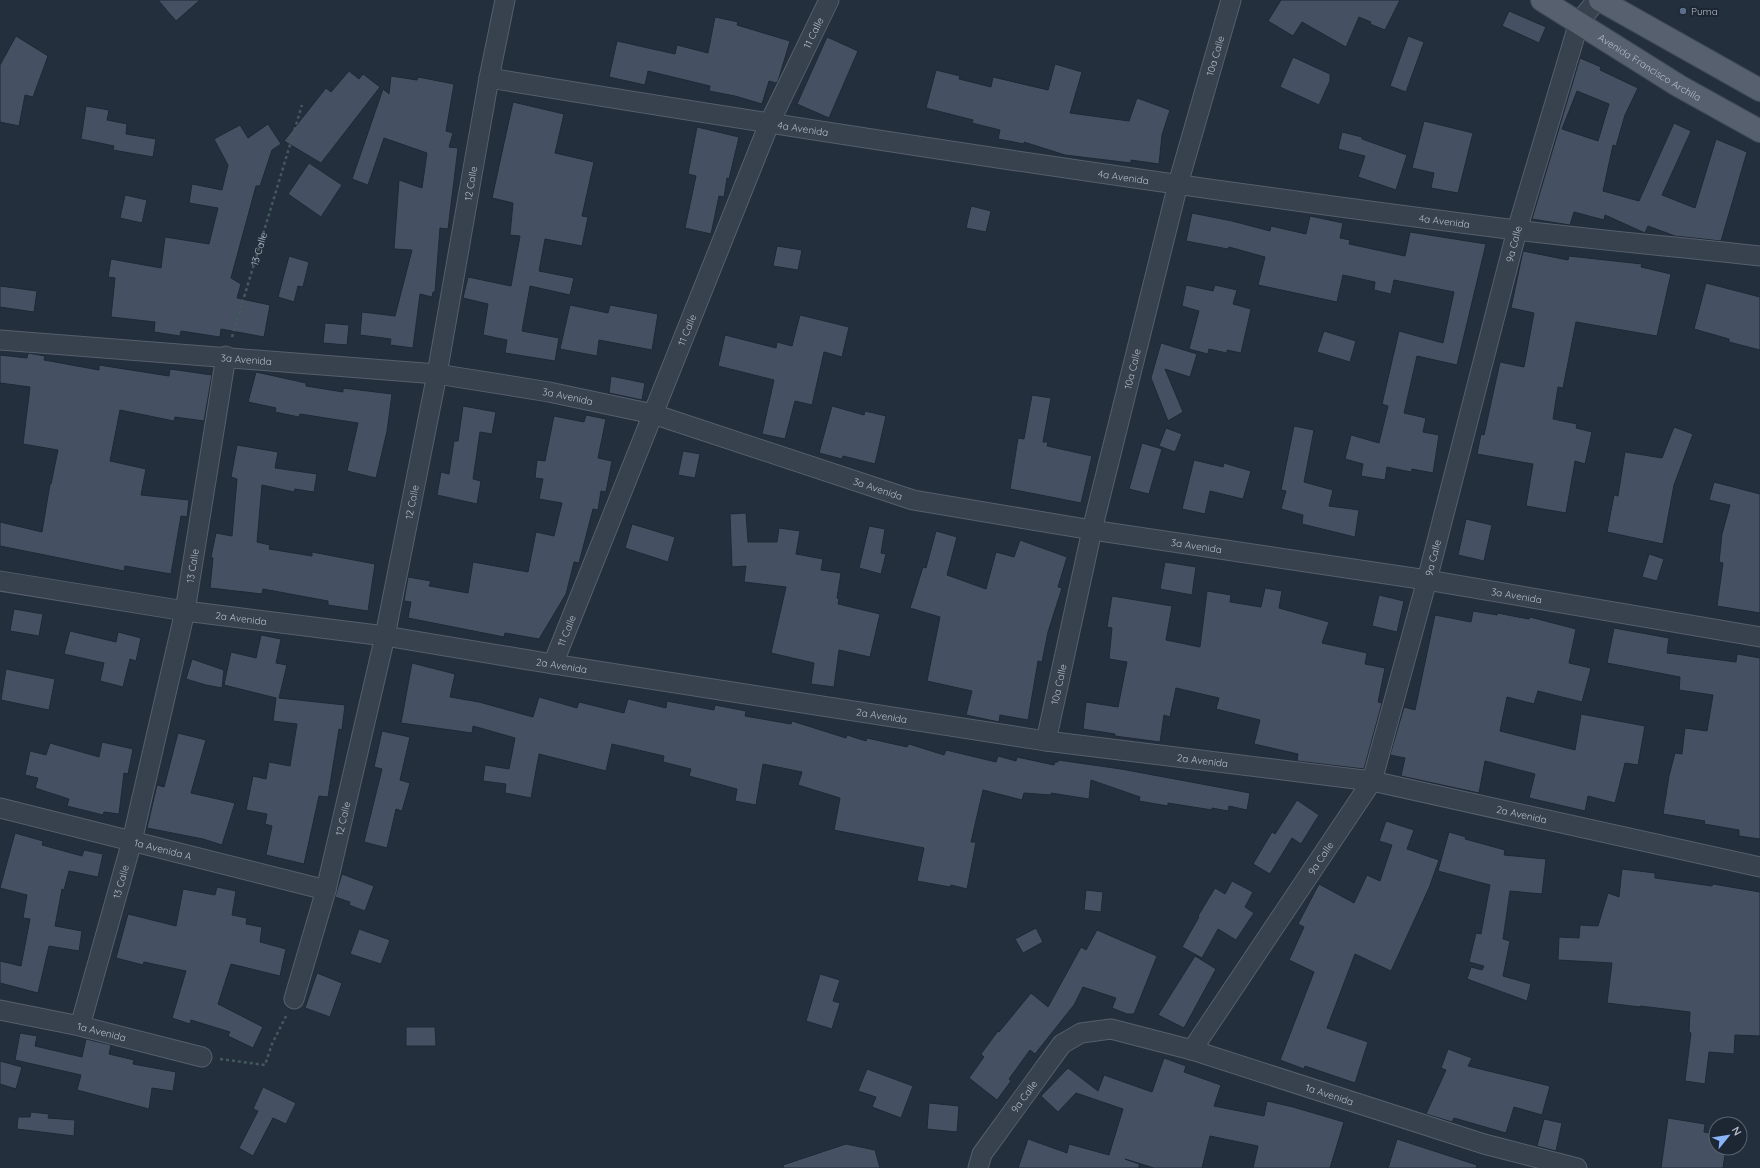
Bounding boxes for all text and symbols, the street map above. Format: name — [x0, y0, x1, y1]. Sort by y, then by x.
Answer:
place label: Puma — [1691, 5, 1718, 18]
marker: Puma — [1678, 6, 1688, 16]
street label: 11 Calle — [801, 15, 827, 51]
street label: Avenida Francisco Archila — [1596, 31, 1703, 104]
street label: 10a Calle — [1203, 34, 1227, 77]
street label: 4a Avenida — [777, 118, 829, 139]
street label: 12 Calle — [462, 165, 480, 202]
street label: 4a Avenida — [1097, 167, 1150, 187]
street label: 4a Avenida — [1418, 212, 1471, 231]
street label: 9a Calle — [1503, 224, 1525, 264]
street label: 13 Calle — [248, 230, 270, 267]
street label: 11 Calle — [675, 312, 699, 348]
street label: 10a Calle — [1121, 347, 1144, 391]
street label: 3a Avenida — [220, 351, 272, 368]
street label: 3a Avenida — [542, 385, 594, 408]
street label: 3a Avenida — [851, 475, 904, 503]
street label: 12 Calle — [402, 483, 422, 520]
street label: 3a Avenida — [1170, 536, 1223, 556]
street label: 9a Calle — [1422, 538, 1444, 578]
street label: 13 Calle — [184, 547, 202, 584]
street label: 3a Avenida — [1490, 585, 1543, 607]
street label: 2a Avenida — [215, 609, 267, 628]
street label: 11 Calle — [555, 613, 579, 648]
street label: 2a Avenida — [535, 655, 588, 676]
street label: 10a Calle — [1048, 663, 1070, 706]
street label: 2a Avenida — [855, 705, 908, 726]
street label: 2a Avenida — [1176, 751, 1229, 770]
street label: 12 Calle — [333, 800, 353, 837]
street label: 2a Avenida — [1495, 803, 1548, 827]
street label: 1a Avenida A — [133, 836, 193, 863]
street label: 9a Calle — [1305, 839, 1337, 877]
street label: 13 Calle — [110, 863, 132, 900]
street label: 1a Avenida — [76, 1020, 127, 1044]
street label: 9a Calle — [1008, 1077, 1041, 1115]
street label: 1a Avenida — [1304, 1081, 1355, 1109]
north arrow — [1708, 1116, 1748, 1156]
text: N — [1729, 1124, 1745, 1138]

